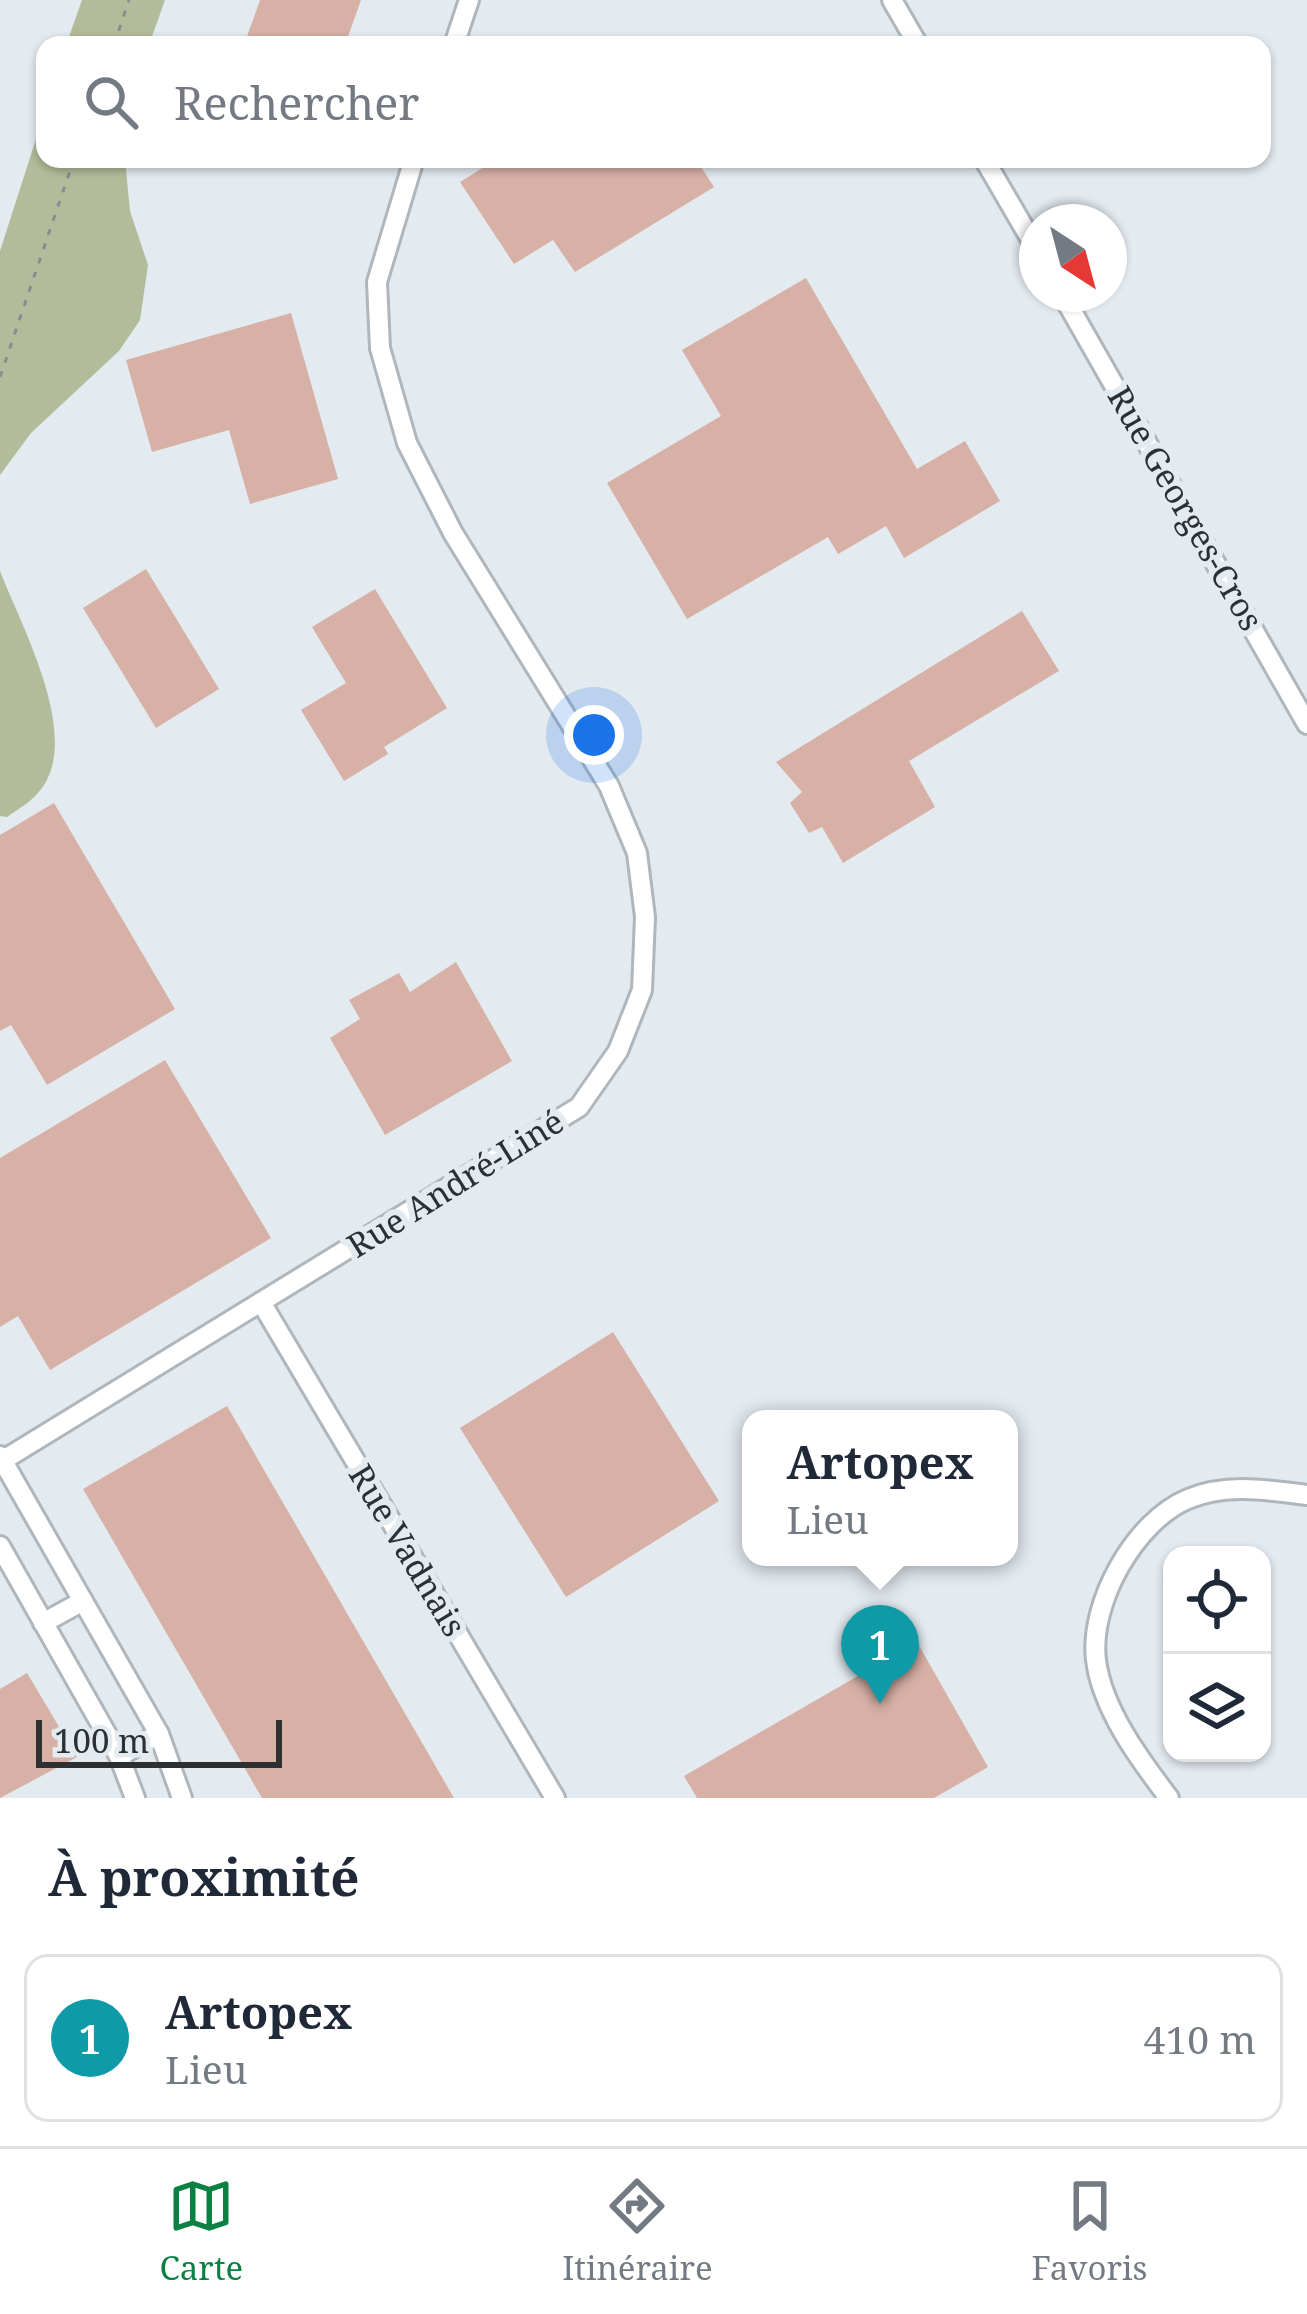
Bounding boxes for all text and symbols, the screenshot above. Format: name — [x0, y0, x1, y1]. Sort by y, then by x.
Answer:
search box — [36, 36, 1271, 168]
icon: search — [78, 69, 144, 135]
text: Rechercher — [174, 72, 420, 133]
north arrow — [1019, 204, 1127, 312]
street label: Rue Georges-Cros — [1098, 378, 1274, 638]
your location — [564, 705, 624, 765]
street label: Rue André-Liné — [338, 1098, 572, 1268]
popup — [742, 1410, 1018, 1566]
text: Artopex — [786, 1431, 974, 1492]
street label: Rue Vadnais — [339, 1456, 477, 1644]
text: Lieu — [786, 1492, 869, 1545]
map controls — [1163, 1546, 1271, 1762]
button: locate — [1163, 1546, 1271, 1654]
pin: 1 — [841, 1605, 919, 1704]
button: layers — [1163, 1654, 1271, 1762]
scale bar — [36, 1714, 282, 1767]
text: 100 m — [54, 1718, 149, 1763]
text: À proximité — [48, 1841, 360, 1911]
text: Artopex — [165, 1981, 352, 2042]
text: 1 — [79, 2012, 101, 2065]
text: 410 m — [1144, 2012, 1256, 2065]
text: Lieu — [165, 2042, 247, 2095]
tab: Carte — [160, 2173, 243, 2290]
tab: Itinéraire — [562, 2173, 713, 2290]
tab: Favoris — [1032, 2173, 1147, 2290]

